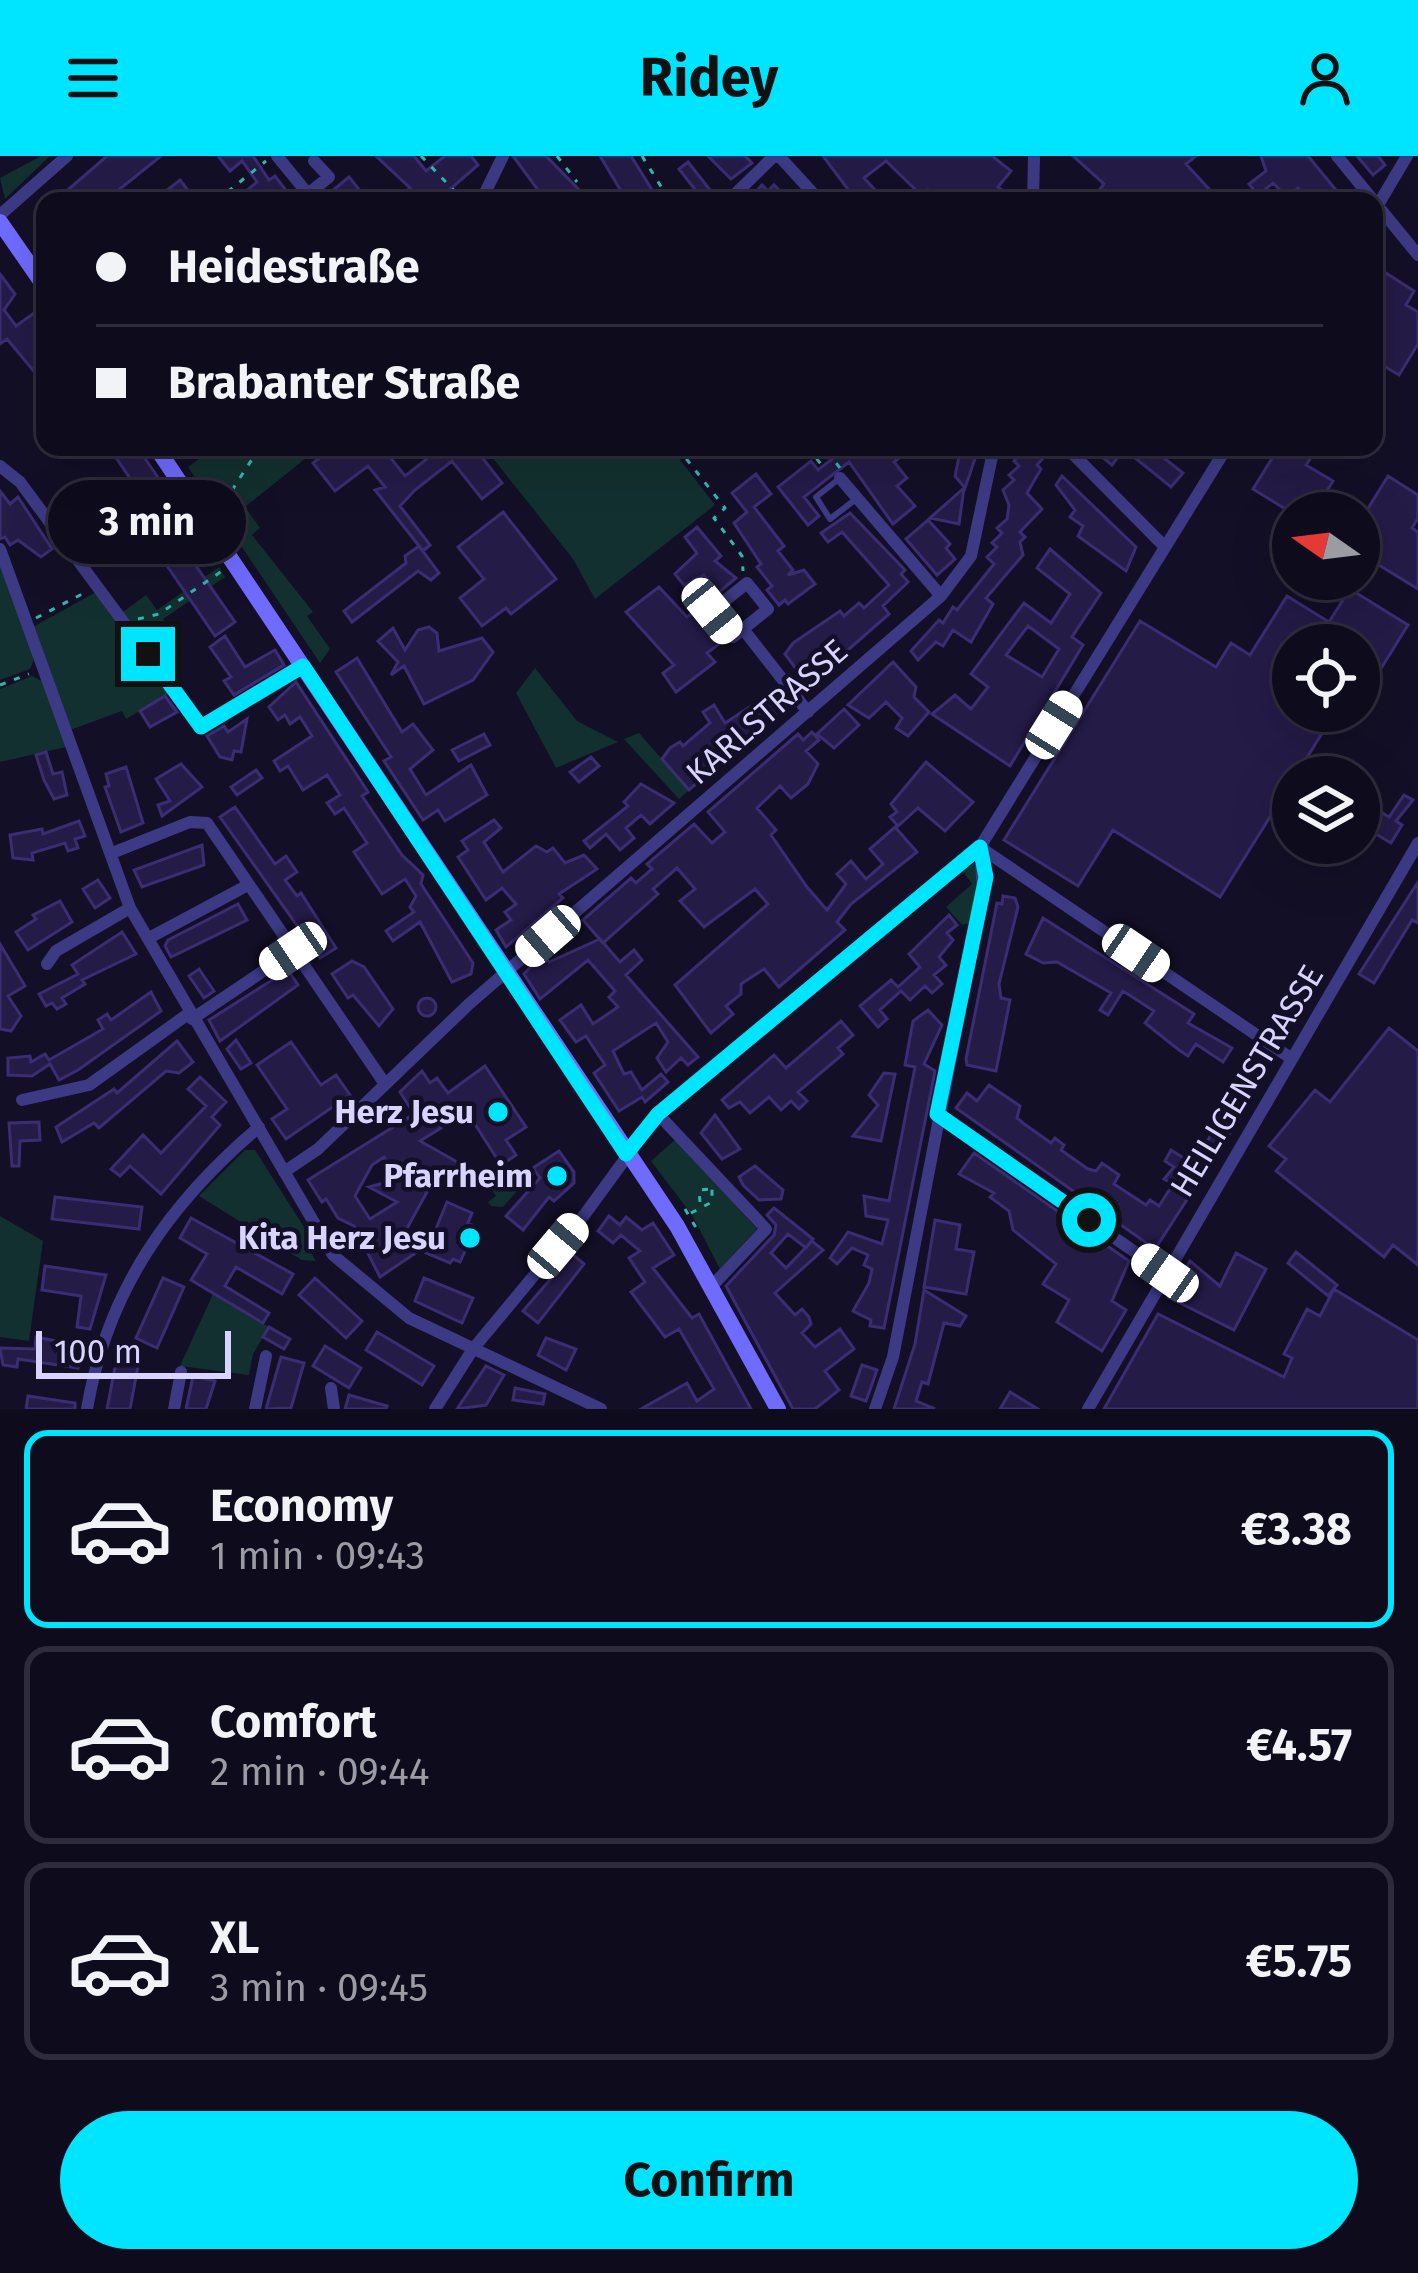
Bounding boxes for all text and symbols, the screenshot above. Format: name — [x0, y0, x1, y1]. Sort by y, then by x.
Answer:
icon: menu — [60, 45, 126, 111]
icon: person — [1292, 45, 1358, 111]
text: Ridey — [640, 46, 778, 110]
text: Heidestraße — [168, 240, 420, 294]
text: Brabanter Straße — [168, 356, 520, 410]
callout: 3 min — [49, 480, 247, 564]
north arrow — [1272, 492, 1380, 600]
map controls — [1272, 492, 1380, 864]
text: 3 min — [99, 499, 195, 545]
car — [675, 572, 749, 650]
button: locate — [1272, 624, 1380, 732]
route end — [121, 627, 175, 681]
street label: KARLSTRASSE — [678, 631, 856, 793]
car — [1020, 685, 1088, 765]
button: layers — [1272, 756, 1380, 864]
car — [509, 899, 587, 973]
car — [253, 916, 333, 986]
car — [1096, 918, 1176, 988]
street label: HEILIGENSTRASSE — [1162, 958, 1332, 1204]
place label: Herz Jesu — [334, 1092, 474, 1132]
marker: Herz Jesu — [485, 1099, 511, 1125]
place label: Pfarrheim — [383, 1156, 533, 1196]
marker: Pfarrheim — [544, 1163, 570, 1189]
route start — [1062, 1193, 1116, 1247]
car — [521, 1207, 595, 1285]
place label: Kita Herz Jesu — [238, 1218, 446, 1258]
marker: Kita Herz Jesu — [457, 1225, 483, 1251]
car — [1125, 1238, 1205, 1308]
scale bar — [36, 1325, 231, 1378]
text: 100 m — [54, 1332, 142, 1372]
icon: car — [66, 1475, 174, 1583]
text: Economy — [210, 1479, 393, 1533]
text: €3.38 — [1241, 1502, 1352, 1556]
text: 1 min · 09:43 — [210, 1533, 425, 1579]
icon: car — [66, 1691, 174, 1799]
text: Comfort — [210, 1695, 377, 1749]
text: €4.57 — [1246, 1718, 1352, 1772]
text: 2 min · 09:44 — [210, 1749, 429, 1795]
icon: car — [66, 1907, 174, 2015]
text: XL — [210, 1911, 259, 1965]
text: €5.75 — [1246, 1934, 1352, 1988]
text: 3 min · 09:45 — [210, 1965, 428, 2011]
button: Confirm — [60, 2111, 1358, 2249]

